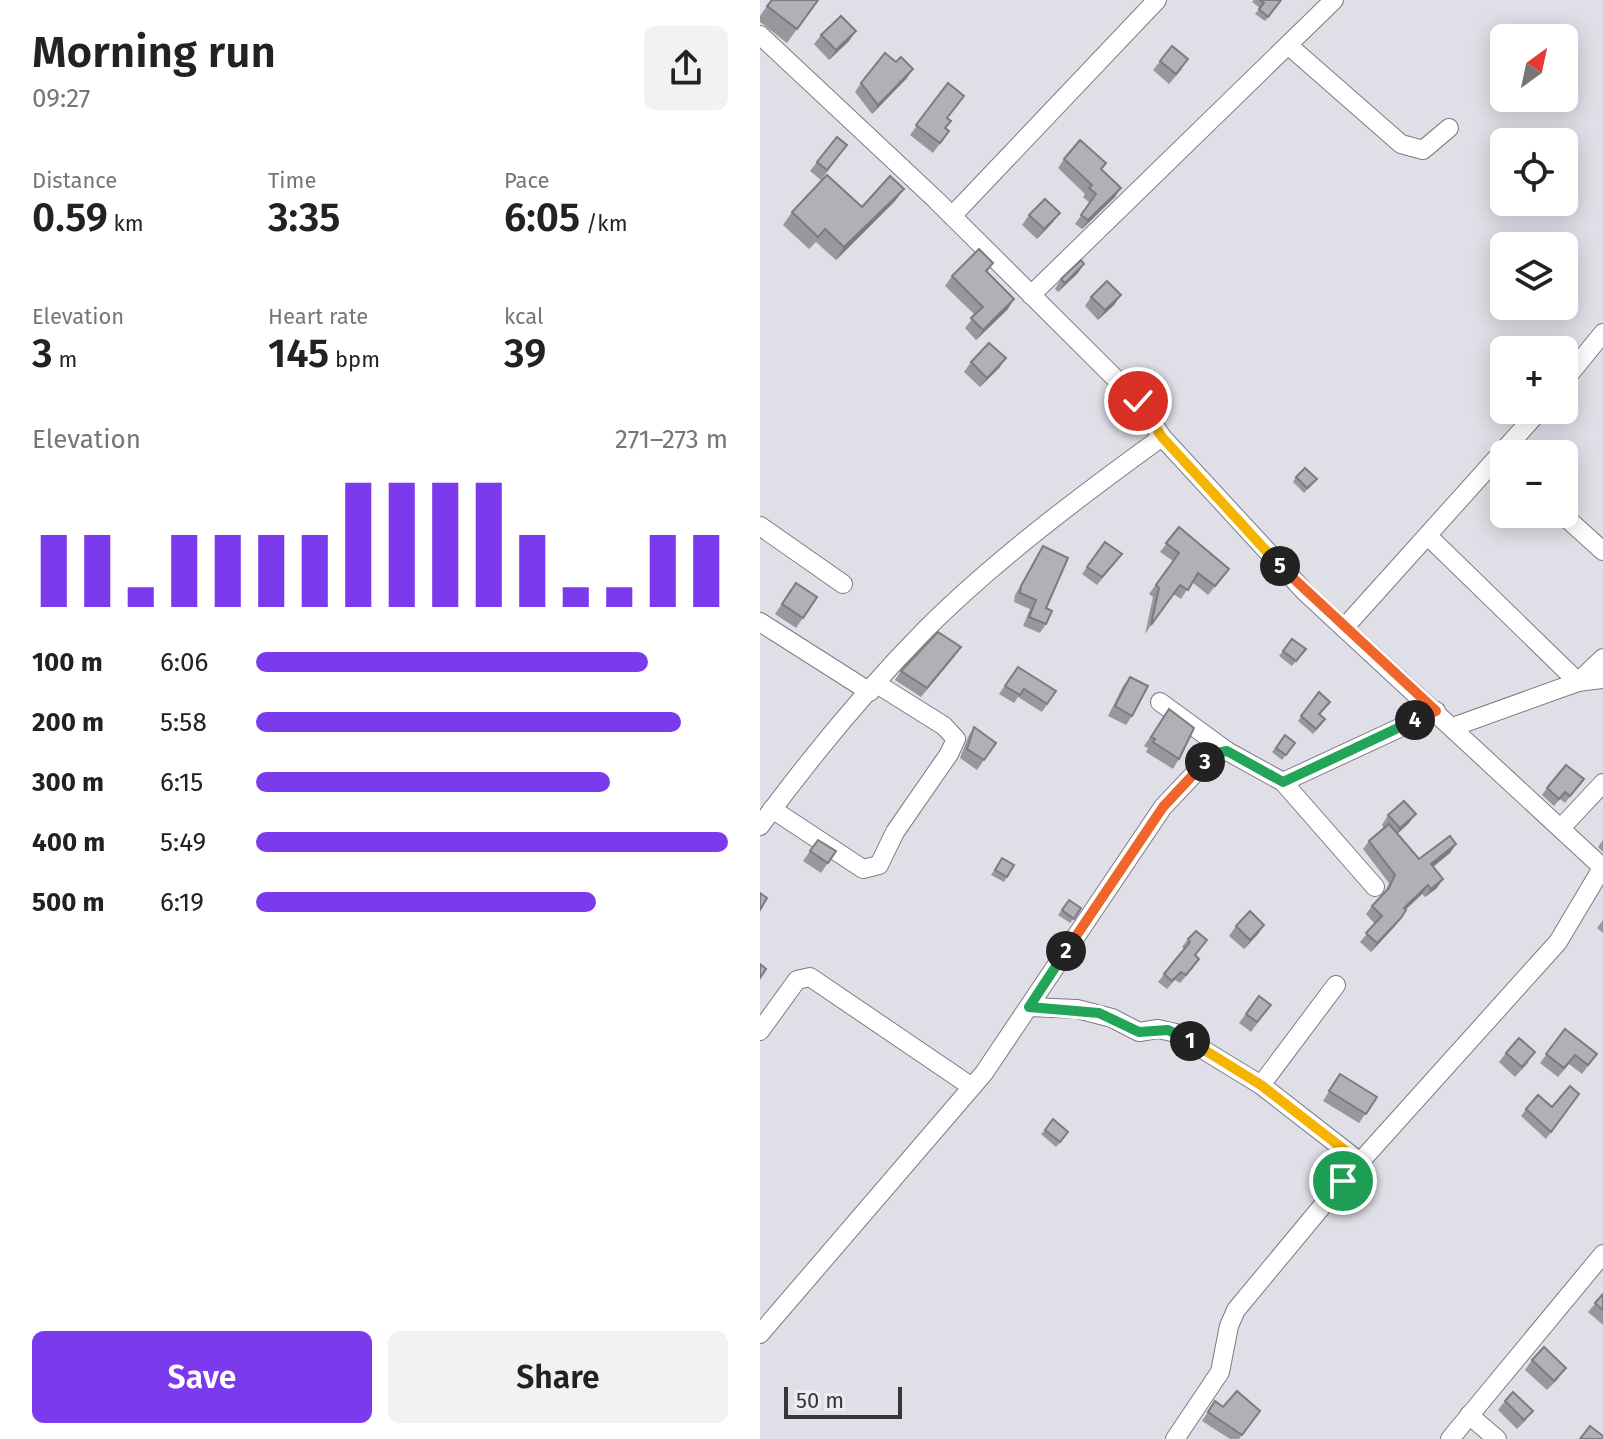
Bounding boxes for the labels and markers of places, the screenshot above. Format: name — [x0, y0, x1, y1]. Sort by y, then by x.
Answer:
pin — [1104, 367, 1172, 435]
pin: 5 — [1260, 546, 1300, 586]
pin: 4 — [1395, 700, 1435, 740]
pin: 3 — [1185, 742, 1225, 782]
pin: 2 — [1046, 931, 1086, 971]
pin: 1 — [1170, 1021, 1210, 1061]
pin — [1309, 1147, 1377, 1215]

